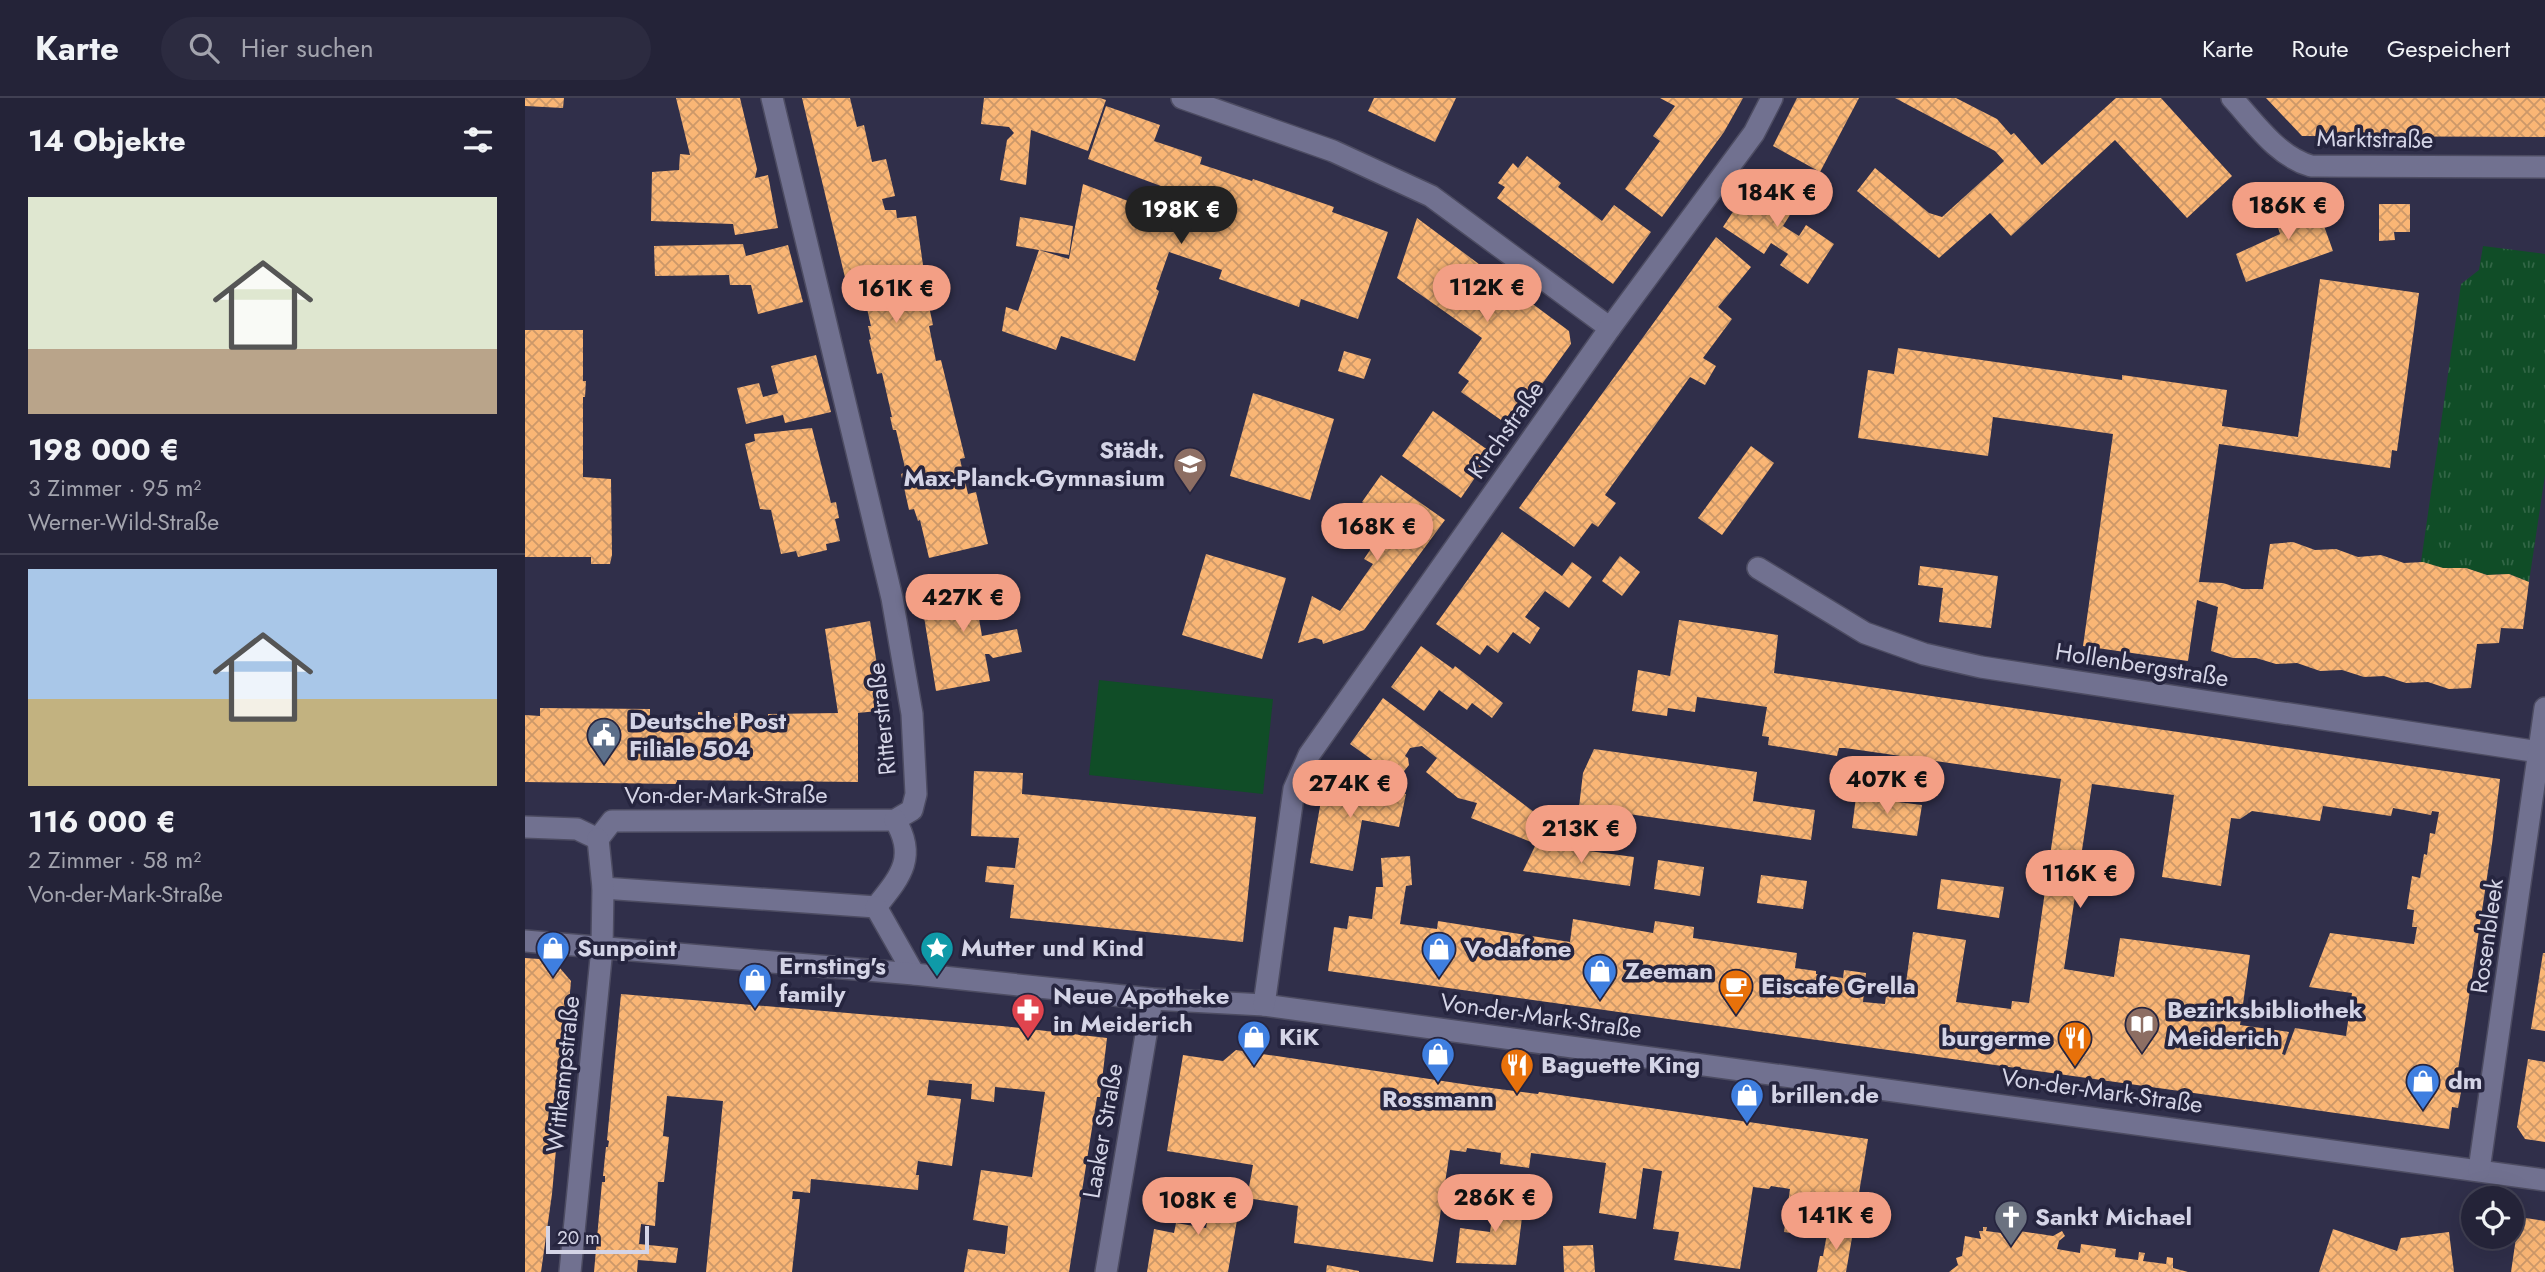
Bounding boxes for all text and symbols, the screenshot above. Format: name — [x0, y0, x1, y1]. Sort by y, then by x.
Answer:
search box — [161, 17, 651, 80]
text: Karte — [35, 25, 119, 72]
icon: search — [185, 29, 223, 67]
text: Hier suchen — [241, 29, 374, 67]
text: Karte — [2202, 31, 2253, 66]
text: Route — [2291, 31, 2349, 66]
text: Gespeichert — [2387, 31, 2510, 66]
text: 14 Objekte — [28, 119, 186, 162]
street label: Marktstraße — [2316, 120, 2434, 157]
icon: filters — [459, 121, 497, 159]
pin: 184K € — [1720, 170, 1834, 229]
text: 184K € — [1737, 175, 1817, 209]
pin: 186K € — [2231, 183, 2345, 242]
pin: 198K € — [1124, 186, 1238, 246]
text: 186K € — [2248, 188, 2328, 222]
text: 198K € — [1141, 192, 1221, 226]
icon: home — [200, 242, 326, 368]
pin: 112K € — [1430, 264, 1544, 324]
pin: 161K € — [839, 266, 953, 325]
text: 112K € — [1449, 270, 1525, 304]
text: 161K € — [858, 271, 934, 305]
street label: Kirchstraße — [1459, 373, 1552, 486]
text: 198 000 € — [28, 428, 179, 471]
place label: Städt. Max-Planck-Gymnasium — [904, 432, 1165, 495]
school or university icon: Städt. Max-Planck-Gymnasium — [1171, 445, 1209, 494]
text: 3 Zimmer · 95 m² — [28, 471, 201, 505]
pin: 168K € — [1320, 504, 1434, 563]
text: Werner-Wild-Straße — [28, 505, 219, 539]
text: 168K € — [1337, 509, 1417, 543]
pin: 427K € — [906, 574, 1020, 634]
text: 427K € — [921, 580, 1005, 614]
icon: home — [200, 614, 326, 740]
street label: Hollenbergstraße — [2053, 634, 2231, 695]
street label: Ritterstraße — [858, 661, 905, 777]
place label: Deutsche Post Filiale 504 — [629, 703, 787, 766]
public building icon: Deutsche Post Filiale 504 — [585, 716, 623, 765]
pin: 407K € — [1830, 756, 1944, 816]
pin: 274K € — [1293, 760, 1407, 820]
text: 407K € — [1845, 762, 1929, 796]
text: 274K € — [1308, 766, 1392, 800]
street label: Von-der-Mark-Straße — [624, 777, 828, 812]
text: 116 000 € — [28, 800, 176, 843]
pin: 213K € — [1524, 806, 1638, 865]
text: 213K € — [1541, 811, 1621, 845]
text: 2 Zimmer · 58 m² — [28, 843, 201, 877]
pin: 116K € — [2023, 850, 2137, 910]
text: 116K € — [2042, 856, 2118, 890]
street label: Rosenbleek — [2461, 876, 2512, 996]
text: Von-der-Mark-Straße — [28, 877, 223, 911]
shop icon: Sunpoint — [534, 929, 572, 978]
place icon: Mutter und Kind — [918, 929, 956, 978]
place label: Sunpoint — [577, 930, 677, 965]
place label: Mutter und Kind — [961, 930, 1144, 965]
shop icon: Vodafone — [1420, 930, 1458, 979]
place label: Vodafone — [1463, 931, 1572, 966]
place label: Ernsting's family — [779, 948, 886, 1011]
shop icon: Zeeman — [1581, 952, 1619, 1001]
place label: Zeeman — [1625, 953, 1713, 988]
shop icon: Ernsting's family — [736, 961, 774, 1010]
cafe icon: Eiscafe Grella — [1717, 967, 1755, 1016]
place label: Eiscafe Grella — [1761, 968, 1916, 1003]
place label: Neue Apotheke in Meiderich — [1053, 978, 1229, 1041]
street label: Von-der-Mark-Straße — [1438, 984, 1644, 1047]
pharmacy icon: Neue Apotheke in Meiderich — [1009, 991, 1047, 1040]
place label: Bezirksbibliothek Meiderich — [2167, 992, 2363, 1055]
street label: Wittkampstraße — [537, 994, 588, 1154]
library icon: Bezirksbibliothek Meiderich — [2123, 1005, 2161, 1054]
shop icon: KiK — [1235, 1018, 1273, 1067]
place label: KiK — [1279, 1019, 1319, 1054]
restaurant icon: burgerme — [2056, 1019, 2094, 1068]
place label: burgerme — [1941, 1020, 2051, 1055]
shop icon: Rossmann — [1419, 1035, 1457, 1084]
restaurant icon: Baguette King — [1498, 1046, 1536, 1095]
place label: Baguette King — [1541, 1047, 1700, 1082]
street label: Von-der-Mark-Straße — [1999, 1059, 2205, 1122]
street label: Laaker Straße — [1073, 1061, 1132, 1201]
shop icon: dm — [2404, 1062, 2442, 1111]
place label: dm — [2448, 1063, 2483, 1098]
shop icon: brillen.de — [1728, 1076, 1766, 1125]
place label: brillen.de — [1771, 1077, 1879, 1112]
place label: Rossmann — [1382, 1081, 1494, 1116]
pin: 286K € — [1438, 1174, 1552, 1234]
pin: 108K € — [1141, 1178, 1255, 1237]
text: 286K € — [1454, 1180, 1536, 1214]
text: 108K € — [1158, 1183, 1238, 1217]
map controls — [2461, 1186, 2524, 1249]
button: locate — [2461, 1186, 2524, 1249]
pin: 141K € — [1779, 1192, 1893, 1252]
text: 141K € — [1797, 1198, 1875, 1232]
church icon: Sankt Michael — [1992, 1198, 2030, 1247]
place label: Sankt Michael — [2035, 1199, 2192, 1234]
scale bar — [546, 1223, 649, 1255]
text: 20 m — [557, 1224, 600, 1251]

